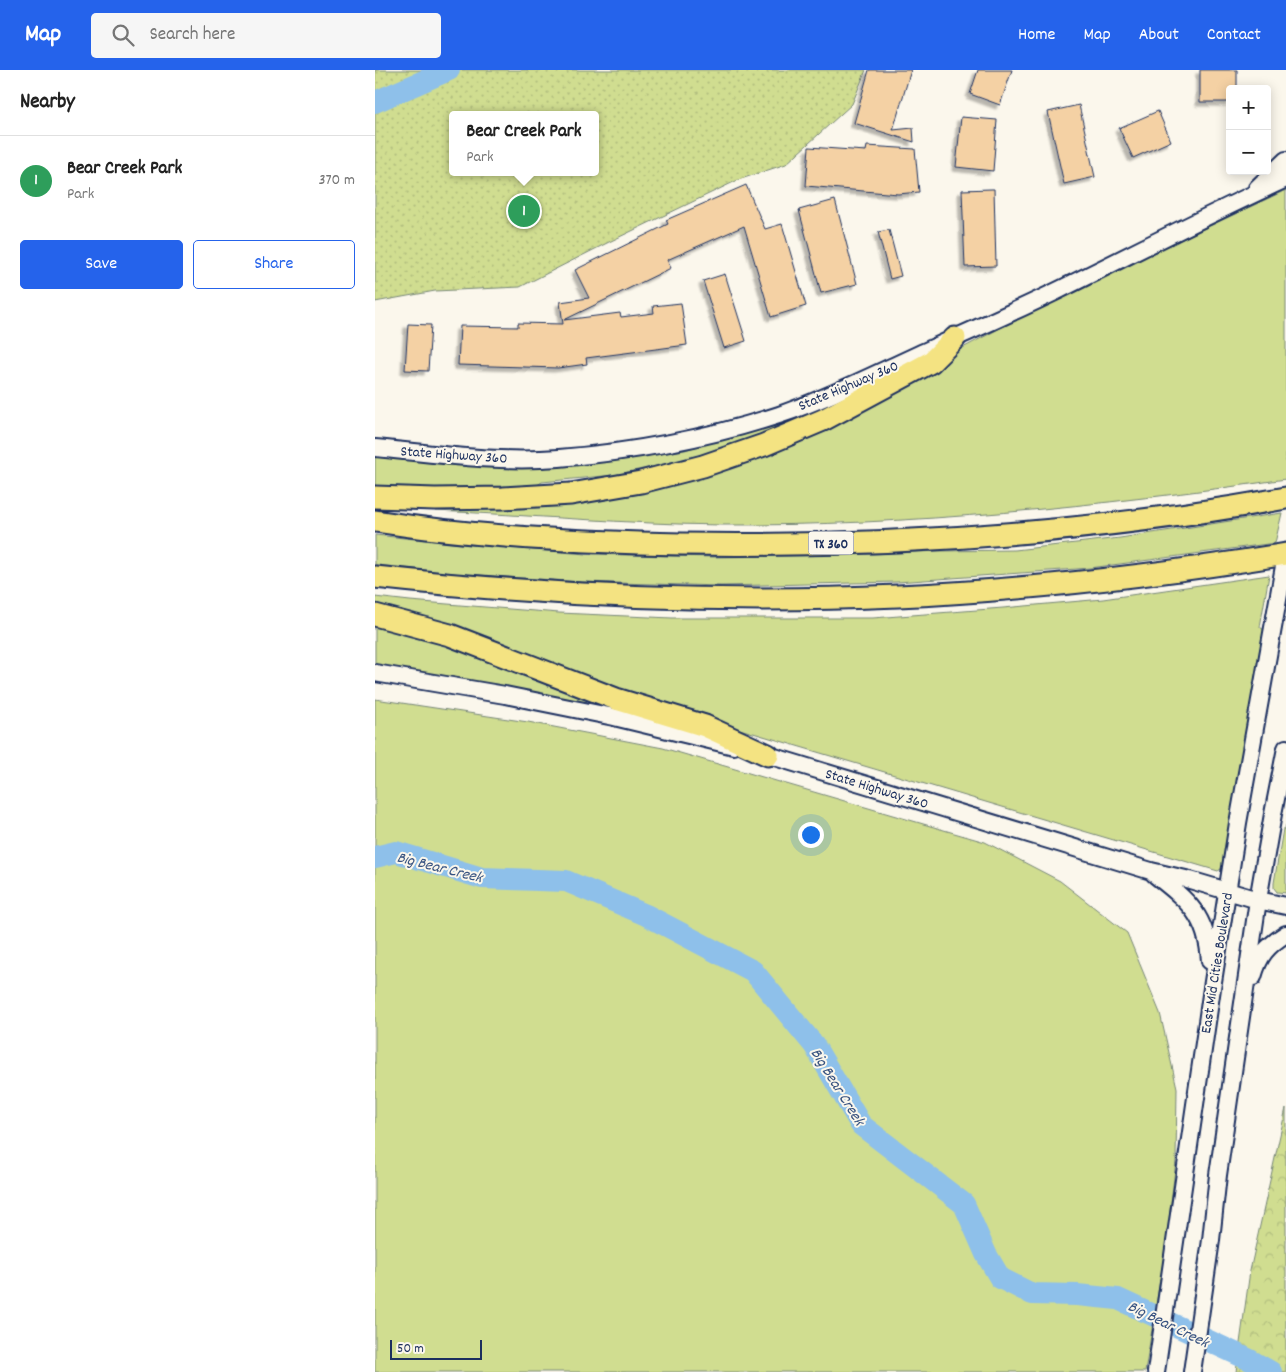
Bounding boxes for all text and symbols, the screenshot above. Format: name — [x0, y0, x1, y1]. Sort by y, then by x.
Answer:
search box — [91, 13, 441, 58]
text: Map — [25, 18, 61, 52]
icon: search — [109, 21, 137, 49]
text: Search here — [149, 22, 235, 49]
text: Home — [1018, 23, 1055, 48]
text: Map — [1083, 23, 1111, 48]
text: About — [1139, 23, 1179, 48]
text: Contact — [1207, 23, 1261, 48]
map controls — [1226, 85, 1271, 175]
button: + — [1226, 85, 1271, 130]
text: Nearby — [20, 88, 75, 118]
popup — [449, 111, 599, 176]
text: Bear Creek Park — [466, 119, 582, 146]
button: − — [1226, 130, 1271, 175]
text: Park — [466, 146, 494, 169]
text: Bear Creek Park — [67, 156, 182, 183]
text: 1 — [34, 169, 38, 192]
text: 370 m — [318, 169, 355, 192]
text: Park — [67, 183, 94, 206]
pin: 1 — [508, 192, 540, 230]
button: Save — [20, 240, 183, 289]
button: Share — [193, 240, 355, 289]
street label: State Highway 360 — [795, 356, 902, 418]
street label: State Highway 360 — [400, 441, 508, 471]
road number: TX 360 — [809, 532, 853, 554]
street label: State Highway 360 — [822, 764, 931, 816]
your location — [798, 822, 824, 848]
water label: Big Bear Creek — [394, 847, 486, 891]
street label: East Mid Cities Boulevard — [1196, 891, 1240, 1035]
water label: Big Bear Creek — [804, 1044, 871, 1132]
water label: Big Bear Creek — [1124, 1296, 1214, 1355]
scale bar — [390, 1337, 483, 1360]
text: 50 m — [397, 1339, 424, 1359]

